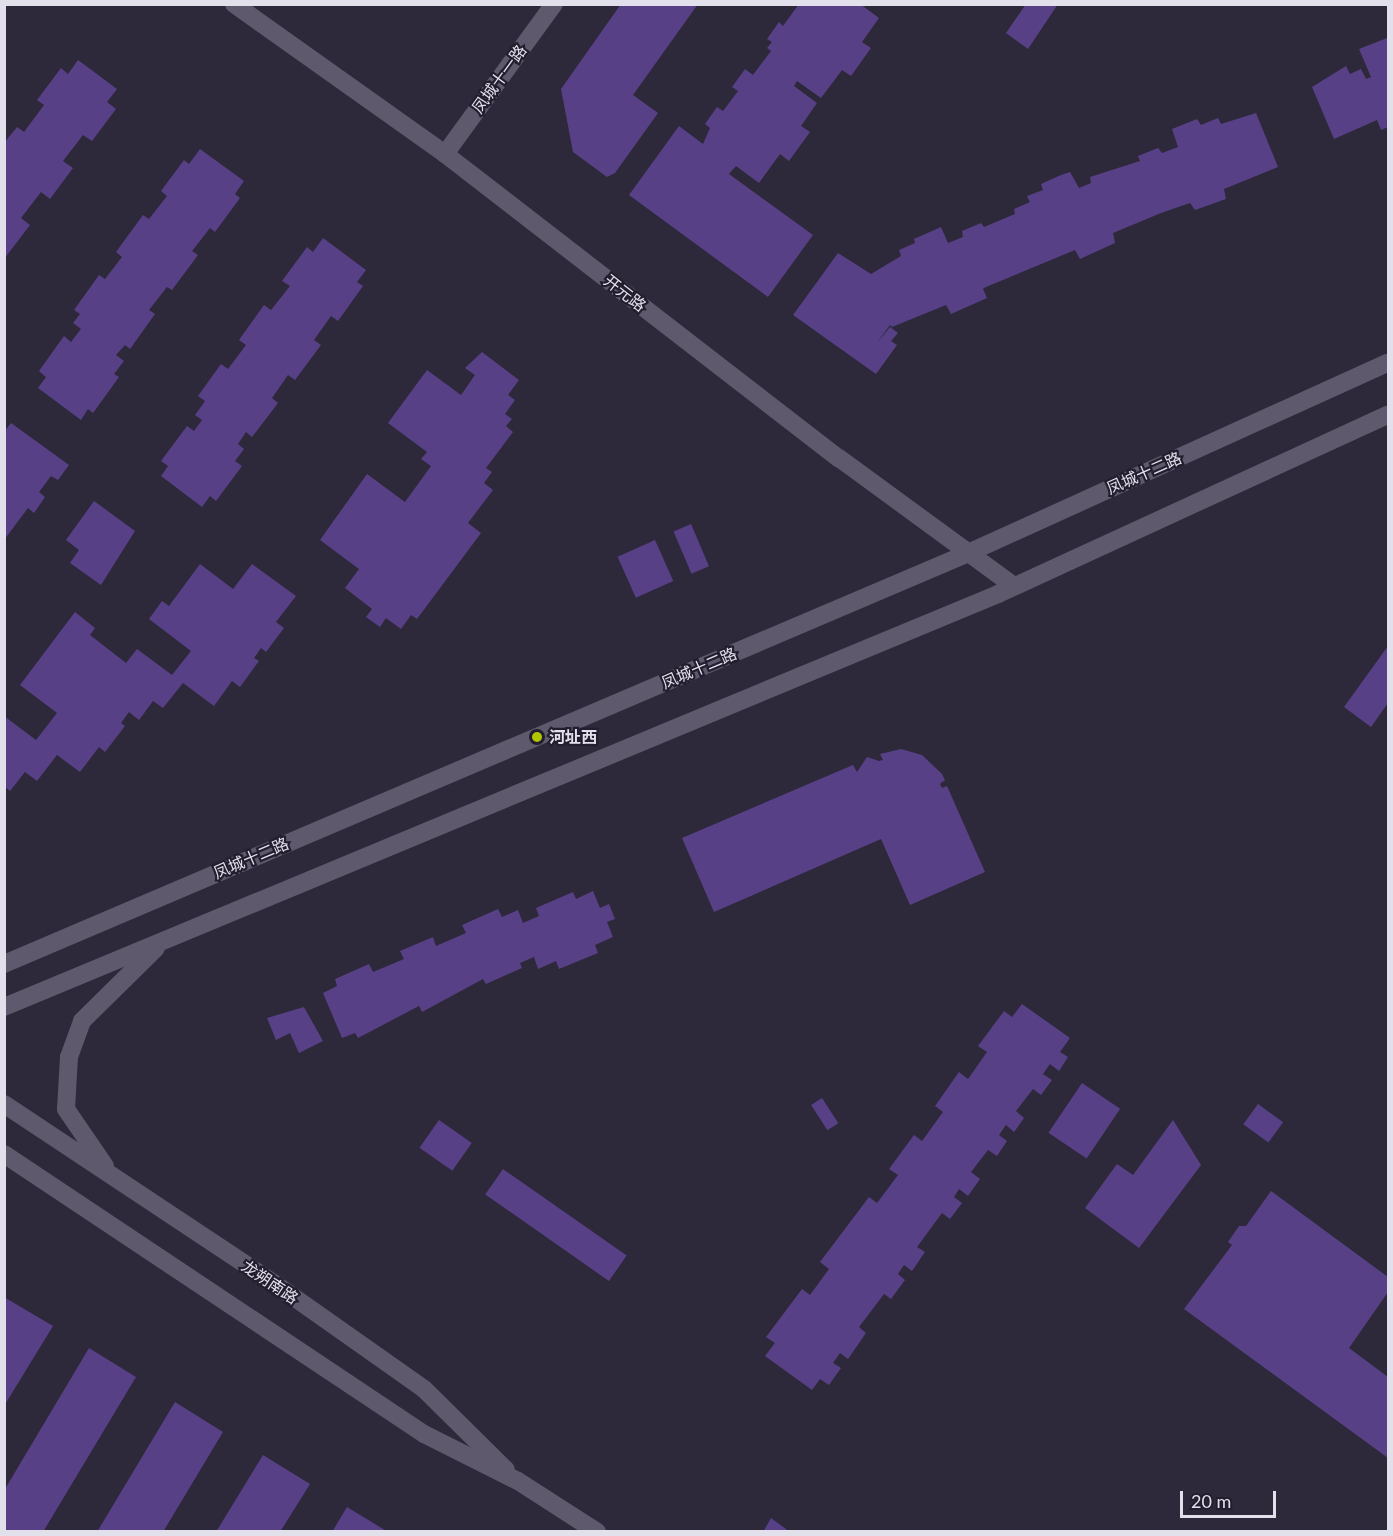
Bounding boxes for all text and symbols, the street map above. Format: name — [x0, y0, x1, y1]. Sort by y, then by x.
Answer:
street label: 凤城十一路 — [468, 41, 530, 117]
street label: 开元路 — [600, 271, 650, 315]
street label: 凤城十二路 — [1104, 448, 1184, 498]
street label: 凤城十二路 — [658, 644, 740, 692]
place label: 河址西 — [549, 727, 597, 747]
marker: 河址西 — [530, 730, 544, 744]
street label: 凤城十二路 — [210, 834, 292, 882]
street label: 龙朔南路 — [238, 1256, 302, 1308]
scale bar — [1183, 1479, 1279, 1517]
text: 20 m — [1191, 1490, 1231, 1512]

